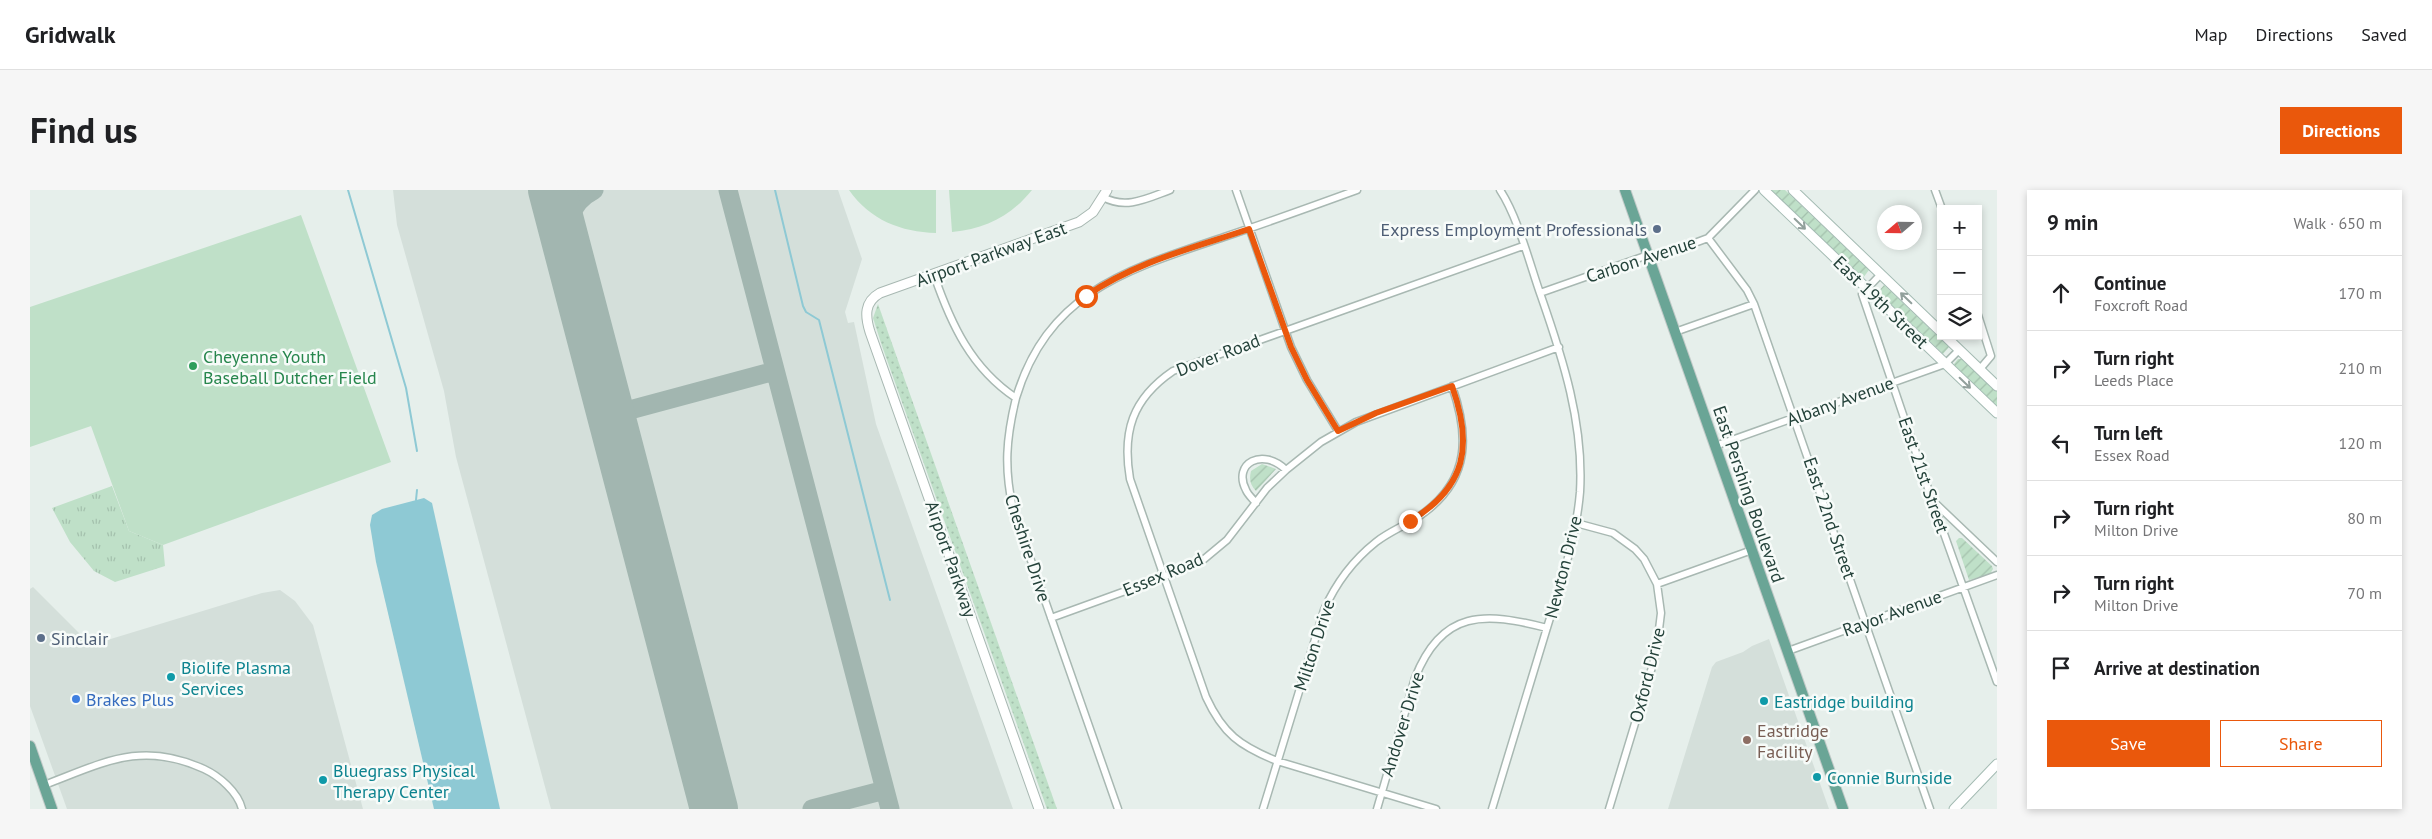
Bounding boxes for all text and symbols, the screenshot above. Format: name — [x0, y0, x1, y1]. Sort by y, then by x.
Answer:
text: Gridwalk — [25, 19, 115, 50]
text: Map — [2195, 23, 2227, 46]
text: Directions — [2255, 23, 2333, 46]
text: Saved — [2361, 23, 2407, 46]
text: Find us — [30, 107, 138, 153]
button: Directions — [2280, 107, 2402, 154]
north arrow — [1877, 205, 1922, 250]
map controls — [1937, 205, 1982, 340]
button: + — [1937, 205, 1982, 250]
text: 9 min — [2047, 209, 2098, 236]
text: Walk · 650 m — [2293, 213, 2382, 233]
street label: Airport Parkway East — [913, 216, 1069, 292]
place label: Express Employment Professionals — [1381, 218, 1647, 241]
one-way arrow — [1793, 218, 1806, 230]
marker: Express Employment Professionals — [1651, 223, 1663, 235]
street label: Carbon Avenue — [1583, 230, 1699, 288]
button: − — [1937, 250, 1982, 295]
street label: East 19th Street — [1829, 251, 1933, 353]
text: Continue — [2094, 271, 2166, 295]
icon: ahead — [2047, 279, 2075, 307]
text: 170 m — [2339, 283, 2382, 303]
route start — [1075, 285, 1098, 308]
one-way arrow — [1899, 292, 1912, 304]
button: layers — [1937, 295, 1982, 340]
text: Foxcroft Road — [2094, 295, 2188, 315]
street label: Dover Road — [1173, 329, 1263, 381]
place label: Cheyenne Youth Baseball Dutcher Field — [203, 345, 377, 389]
text: Turn right — [2094, 346, 2174, 370]
icon: right — [2047, 354, 2075, 382]
text: 210 m — [2339, 358, 2382, 378]
marker: Cheyenne Youth Baseball Dutcher Field — [187, 360, 199, 372]
text: Leeds Place — [2094, 370, 2174, 390]
street label: Albany Avenue — [1783, 371, 1897, 431]
one-way arrow — [1959, 377, 1972, 389]
street label: East Pershing Boulevard — [1708, 403, 1790, 585]
street label: East 21st Street — [1893, 414, 1955, 536]
text: Turn left — [2094, 421, 2163, 445]
icon: left — [2047, 429, 2075, 457]
text: 120 m — [2339, 433, 2382, 453]
text: Essex Road — [2094, 445, 2170, 465]
street label: East 22nd Street — [1798, 454, 1862, 582]
street label: Cheshire Drive — [1000, 491, 1056, 605]
text: Turn right — [2094, 496, 2174, 520]
street label: Airport Parkway — [920, 498, 982, 621]
icon: right — [2047, 504, 2075, 532]
text: 80 m — [2347, 508, 2382, 528]
route end — [1399, 510, 1422, 533]
street label: Newton Drive — [1539, 513, 1587, 621]
text: Milton Drive — [2094, 520, 2178, 540]
street label: Essex Road — [1119, 547, 1207, 601]
text: Turn right — [2094, 571, 2174, 595]
icon: right — [2047, 579, 2075, 607]
text: 70 m — [2347, 583, 2382, 603]
street label: Rayor Avenue — [1839, 584, 1945, 642]
text: Milton Drive — [2094, 595, 2178, 615]
street label: Milton Drive — [1288, 596, 1340, 694]
street label: Oxford Drive — [1624, 625, 1670, 725]
place label: Sinclair — [51, 627, 108, 650]
marker: Sinclair — [35, 632, 47, 644]
icon: arrive — [2047, 654, 2075, 682]
place label: Biolife Plasma Services — [181, 656, 291, 700]
text: Arrive at destination — [2094, 656, 2260, 680]
street label: Andover Drive — [1375, 669, 1429, 779]
marker: Biolife Plasma Services — [165, 671, 177, 683]
place label: Brakes Plus — [86, 688, 174, 711]
place label: Eastridge building — [1774, 690, 1914, 713]
marker: Brakes Plus — [70, 693, 82, 705]
marker: Eastridge building — [1758, 695, 1770, 707]
place label: Eastridge Facility — [1757, 719, 1829, 763]
button: Save — [2047, 720, 2210, 767]
button: Share — [2220, 720, 2382, 767]
marker: Eastridge Facility — [1741, 734, 1753, 746]
place label: Bluegrass Physical Therapy Center — [333, 759, 476, 803]
place label: Connie Burnside — [1827, 766, 1952, 789]
marker: Connie Burnside — [1811, 771, 1823, 783]
marker: Bluegrass Physical Therapy Center — [317, 774, 329, 786]

